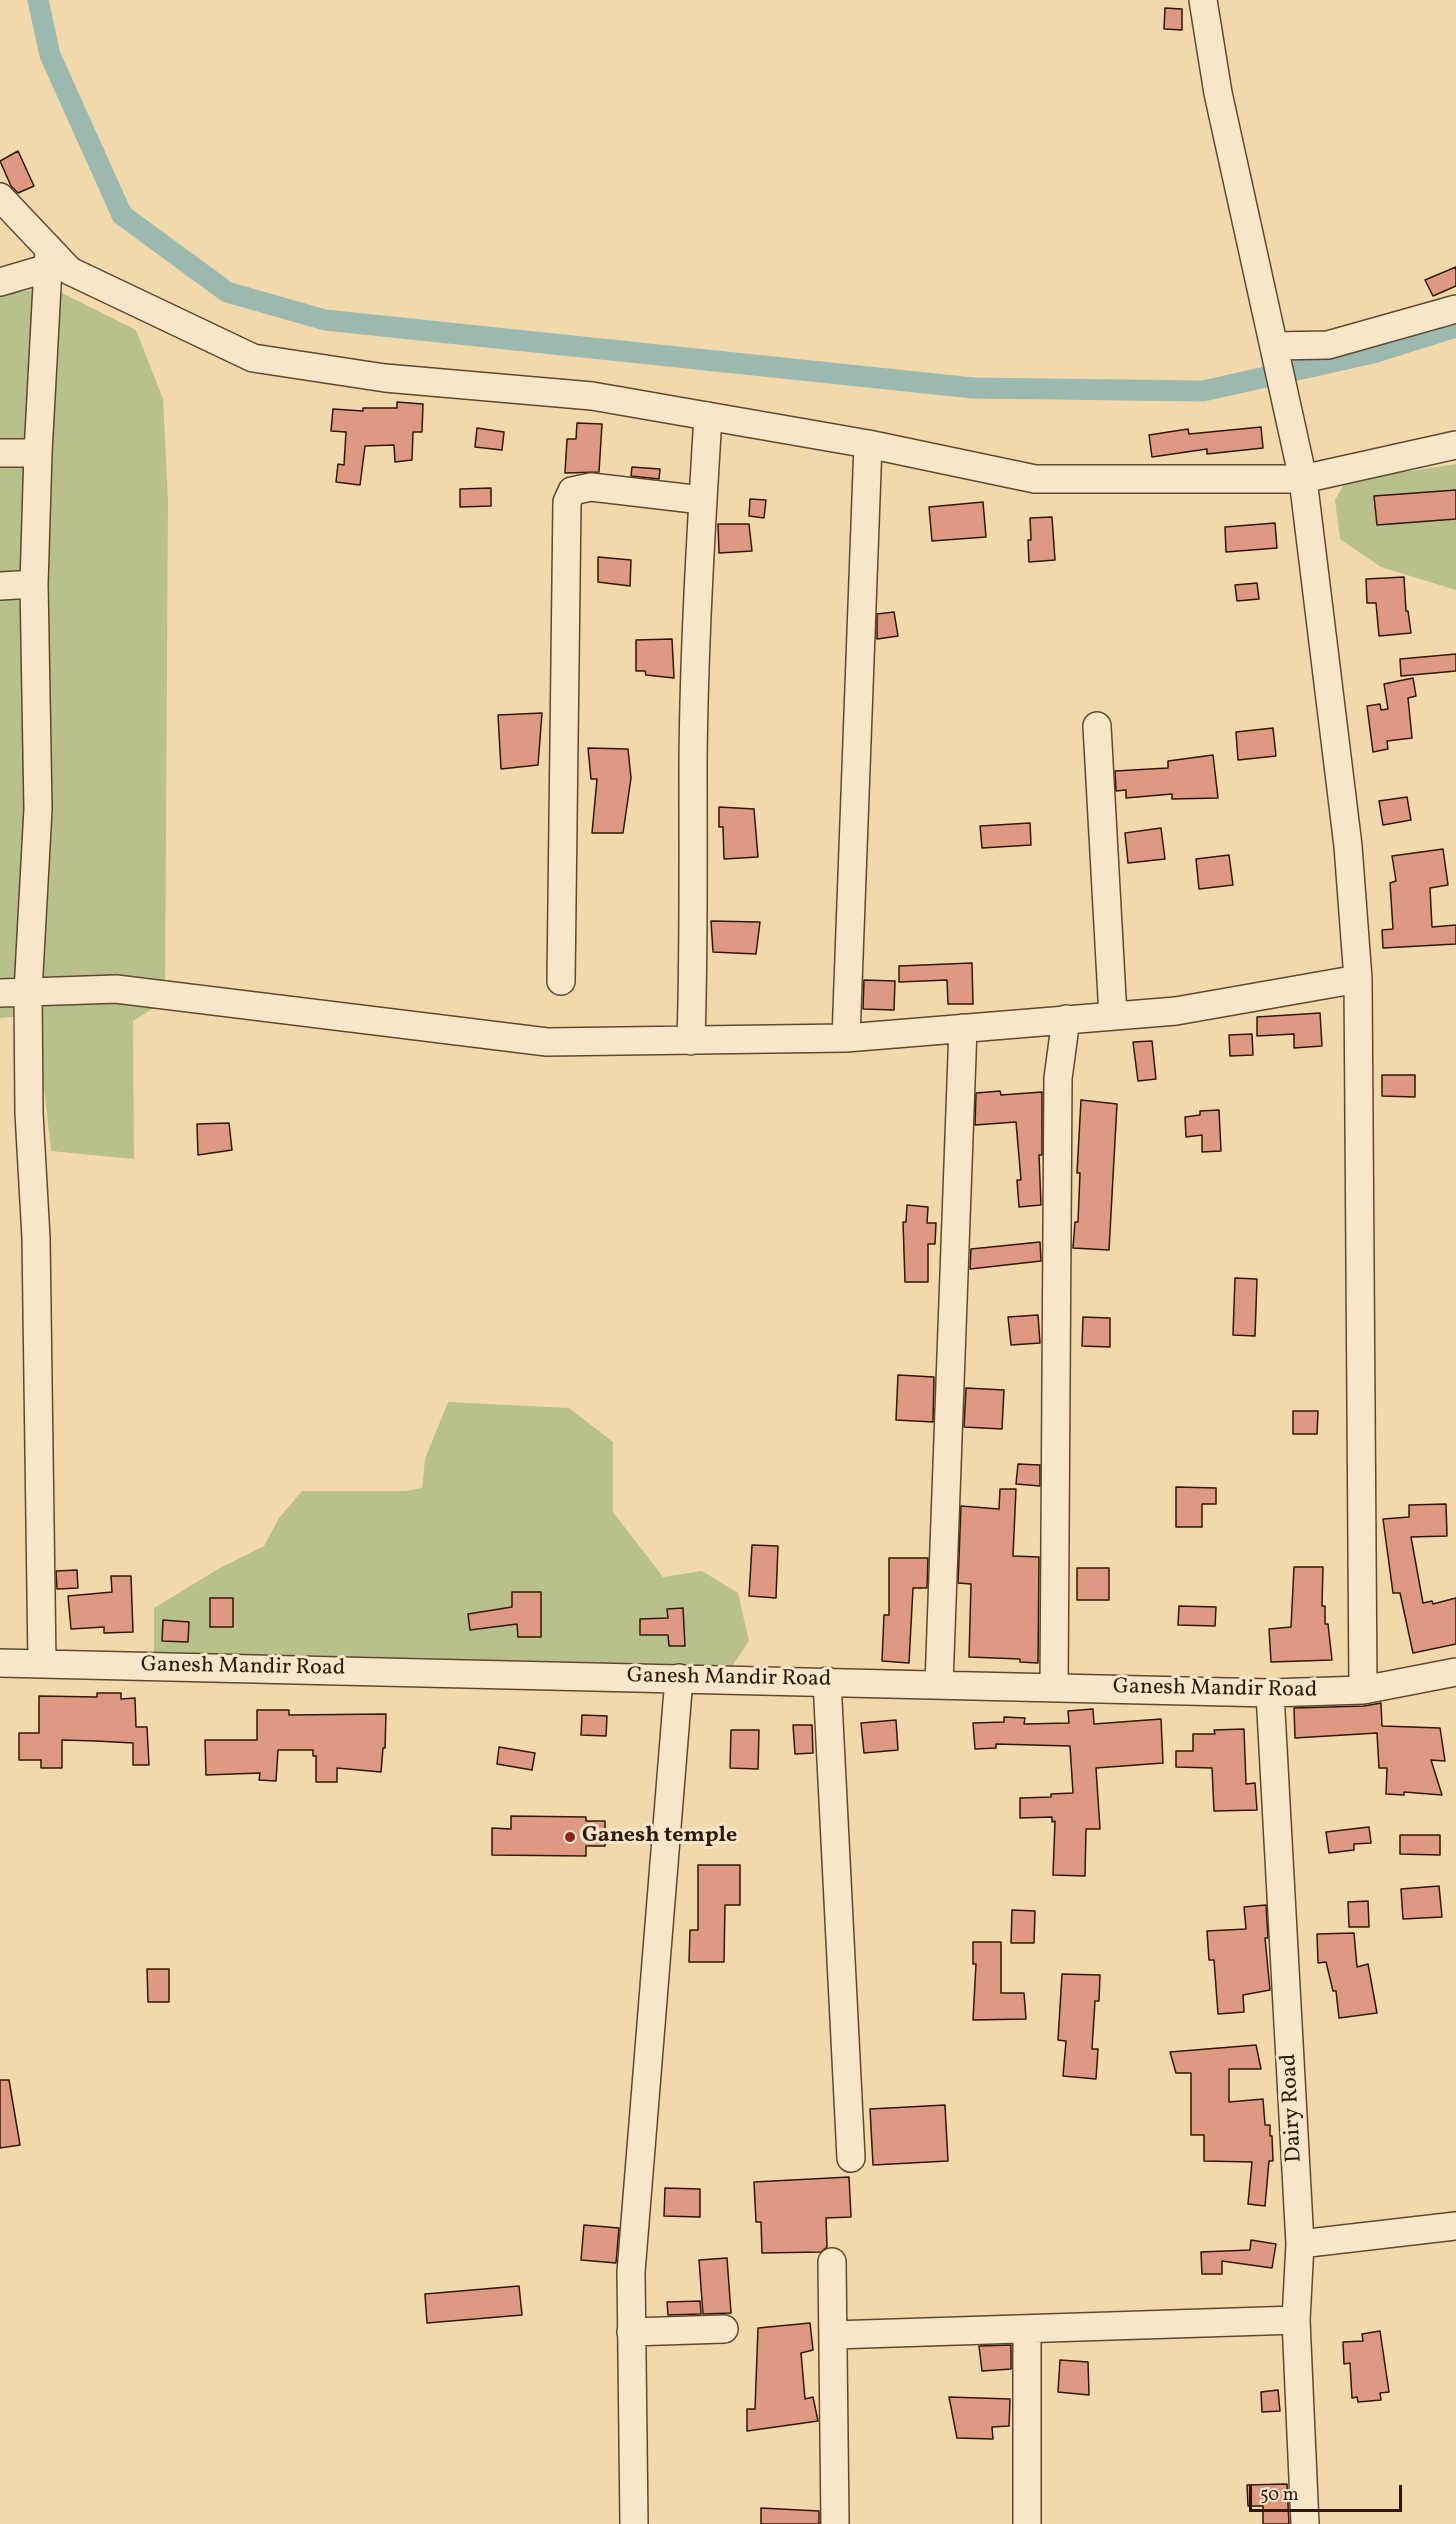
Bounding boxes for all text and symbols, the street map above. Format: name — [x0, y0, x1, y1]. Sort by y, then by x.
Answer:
street label: Ganesh Mandir Road — [141, 1653, 345, 1683]
street label: Ganesh Mandir Road — [627, 1664, 831, 1694]
street label: Ganesh Mandir Road — [1113, 1675, 1317, 1705]
place label: Ganesh temple — [582, 1824, 737, 1850]
marker: Ganesh temple — [563, 1830, 577, 1844]
street label: Dairy Road — [1277, 2053, 1309, 2163]
scale bar — [1252, 2473, 1405, 2511]
text: 50 m — [1260, 2483, 1299, 2508]

